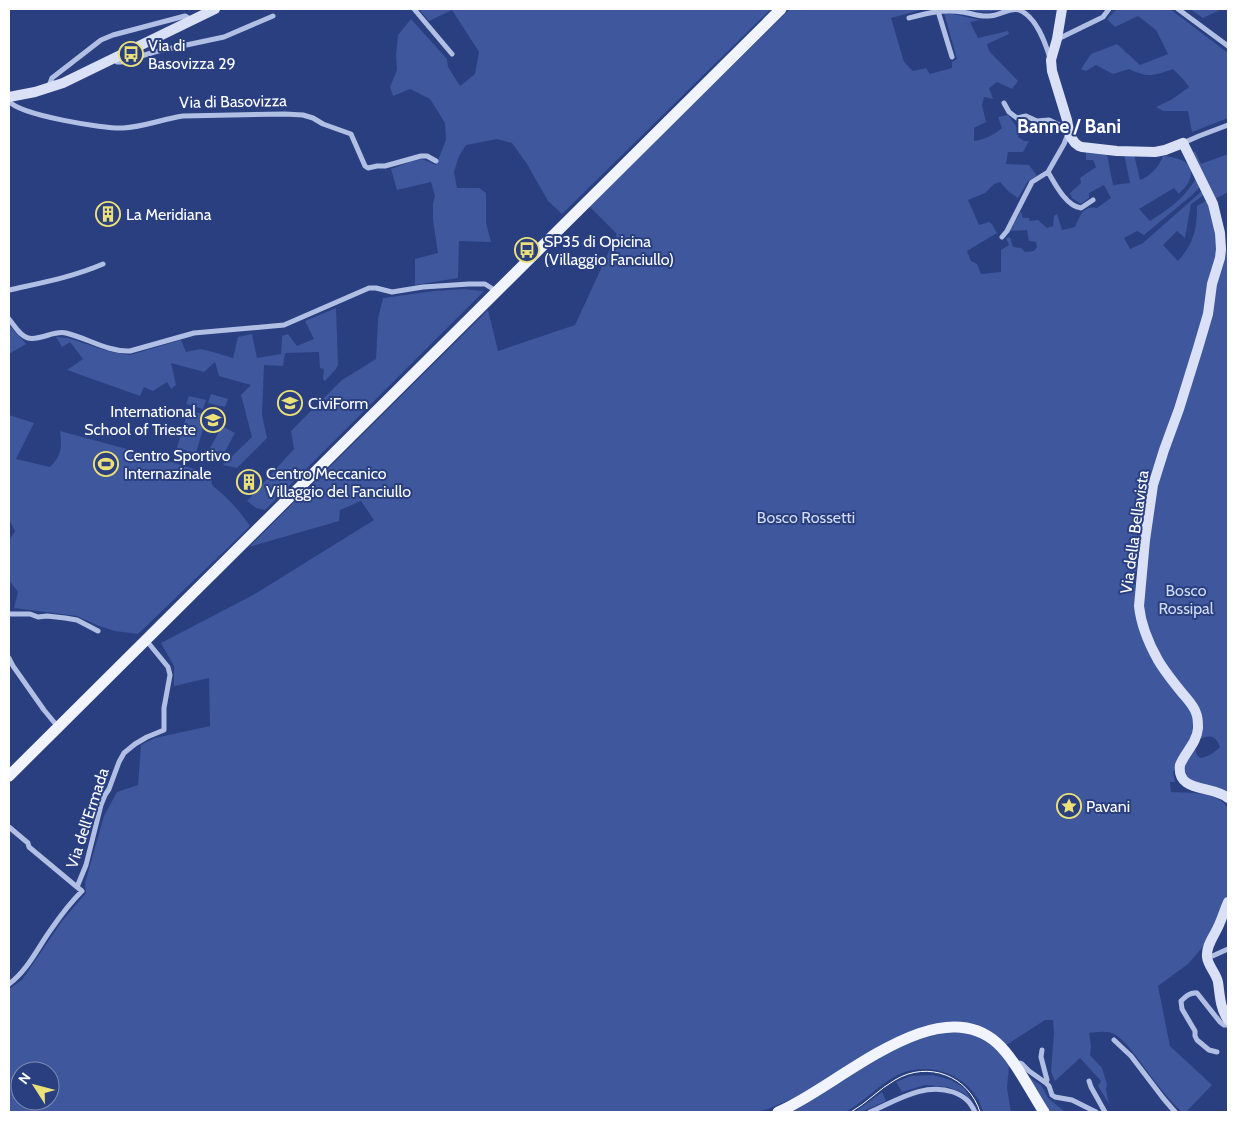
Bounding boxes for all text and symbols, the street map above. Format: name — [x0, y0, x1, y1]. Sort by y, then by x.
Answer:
place label: Via di Basovizza 29 — [148, 36, 236, 73]
bus stop icon: Via di Basovizza 29 — [118, 41, 144, 67]
street label: Via di Basovizza — [179, 91, 287, 112]
district label: Banne / Bani — [1017, 115, 1121, 138]
building icon: La Meridiana — [95, 201, 121, 227]
place label: La Meridiana — [126, 205, 212, 224]
place label: SP35 di Opicina (Villaggio Fanciullo) — [544, 232, 674, 269]
bus stop icon: SP35 di Opicina (Villaggio Fanciullo) — [514, 237, 540, 263]
school or university icon: CiviForm — [277, 390, 303, 416]
place label: CiviForm — [308, 394, 368, 413]
place label: International School of Trieste — [84, 402, 196, 439]
school or university icon: International School of Trieste — [200, 407, 226, 433]
place label: Centro Sportivo Internazinale — [124, 446, 231, 483]
sports icon: Centro Sportivo Internazinale — [93, 451, 119, 477]
place label: Centro Meccanico Villaggio del Fanciullo — [266, 464, 411, 501]
building icon: Centro Meccanico Villaggio del Fanciullo — [236, 469, 262, 495]
street label: Via della Bellavista — [1116, 469, 1153, 595]
park label: Bosco Rossetti — [757, 508, 855, 527]
park label: Bosco Rossipal — [1158, 581, 1214, 618]
street label: Via dell'Ermada — [62, 765, 113, 871]
place icon: Pavani — [1056, 793, 1082, 819]
place label: Pavani — [1086, 797, 1130, 816]
north arrow — [10, 1061, 60, 1111]
text: N — [14, 1069, 35, 1088]

